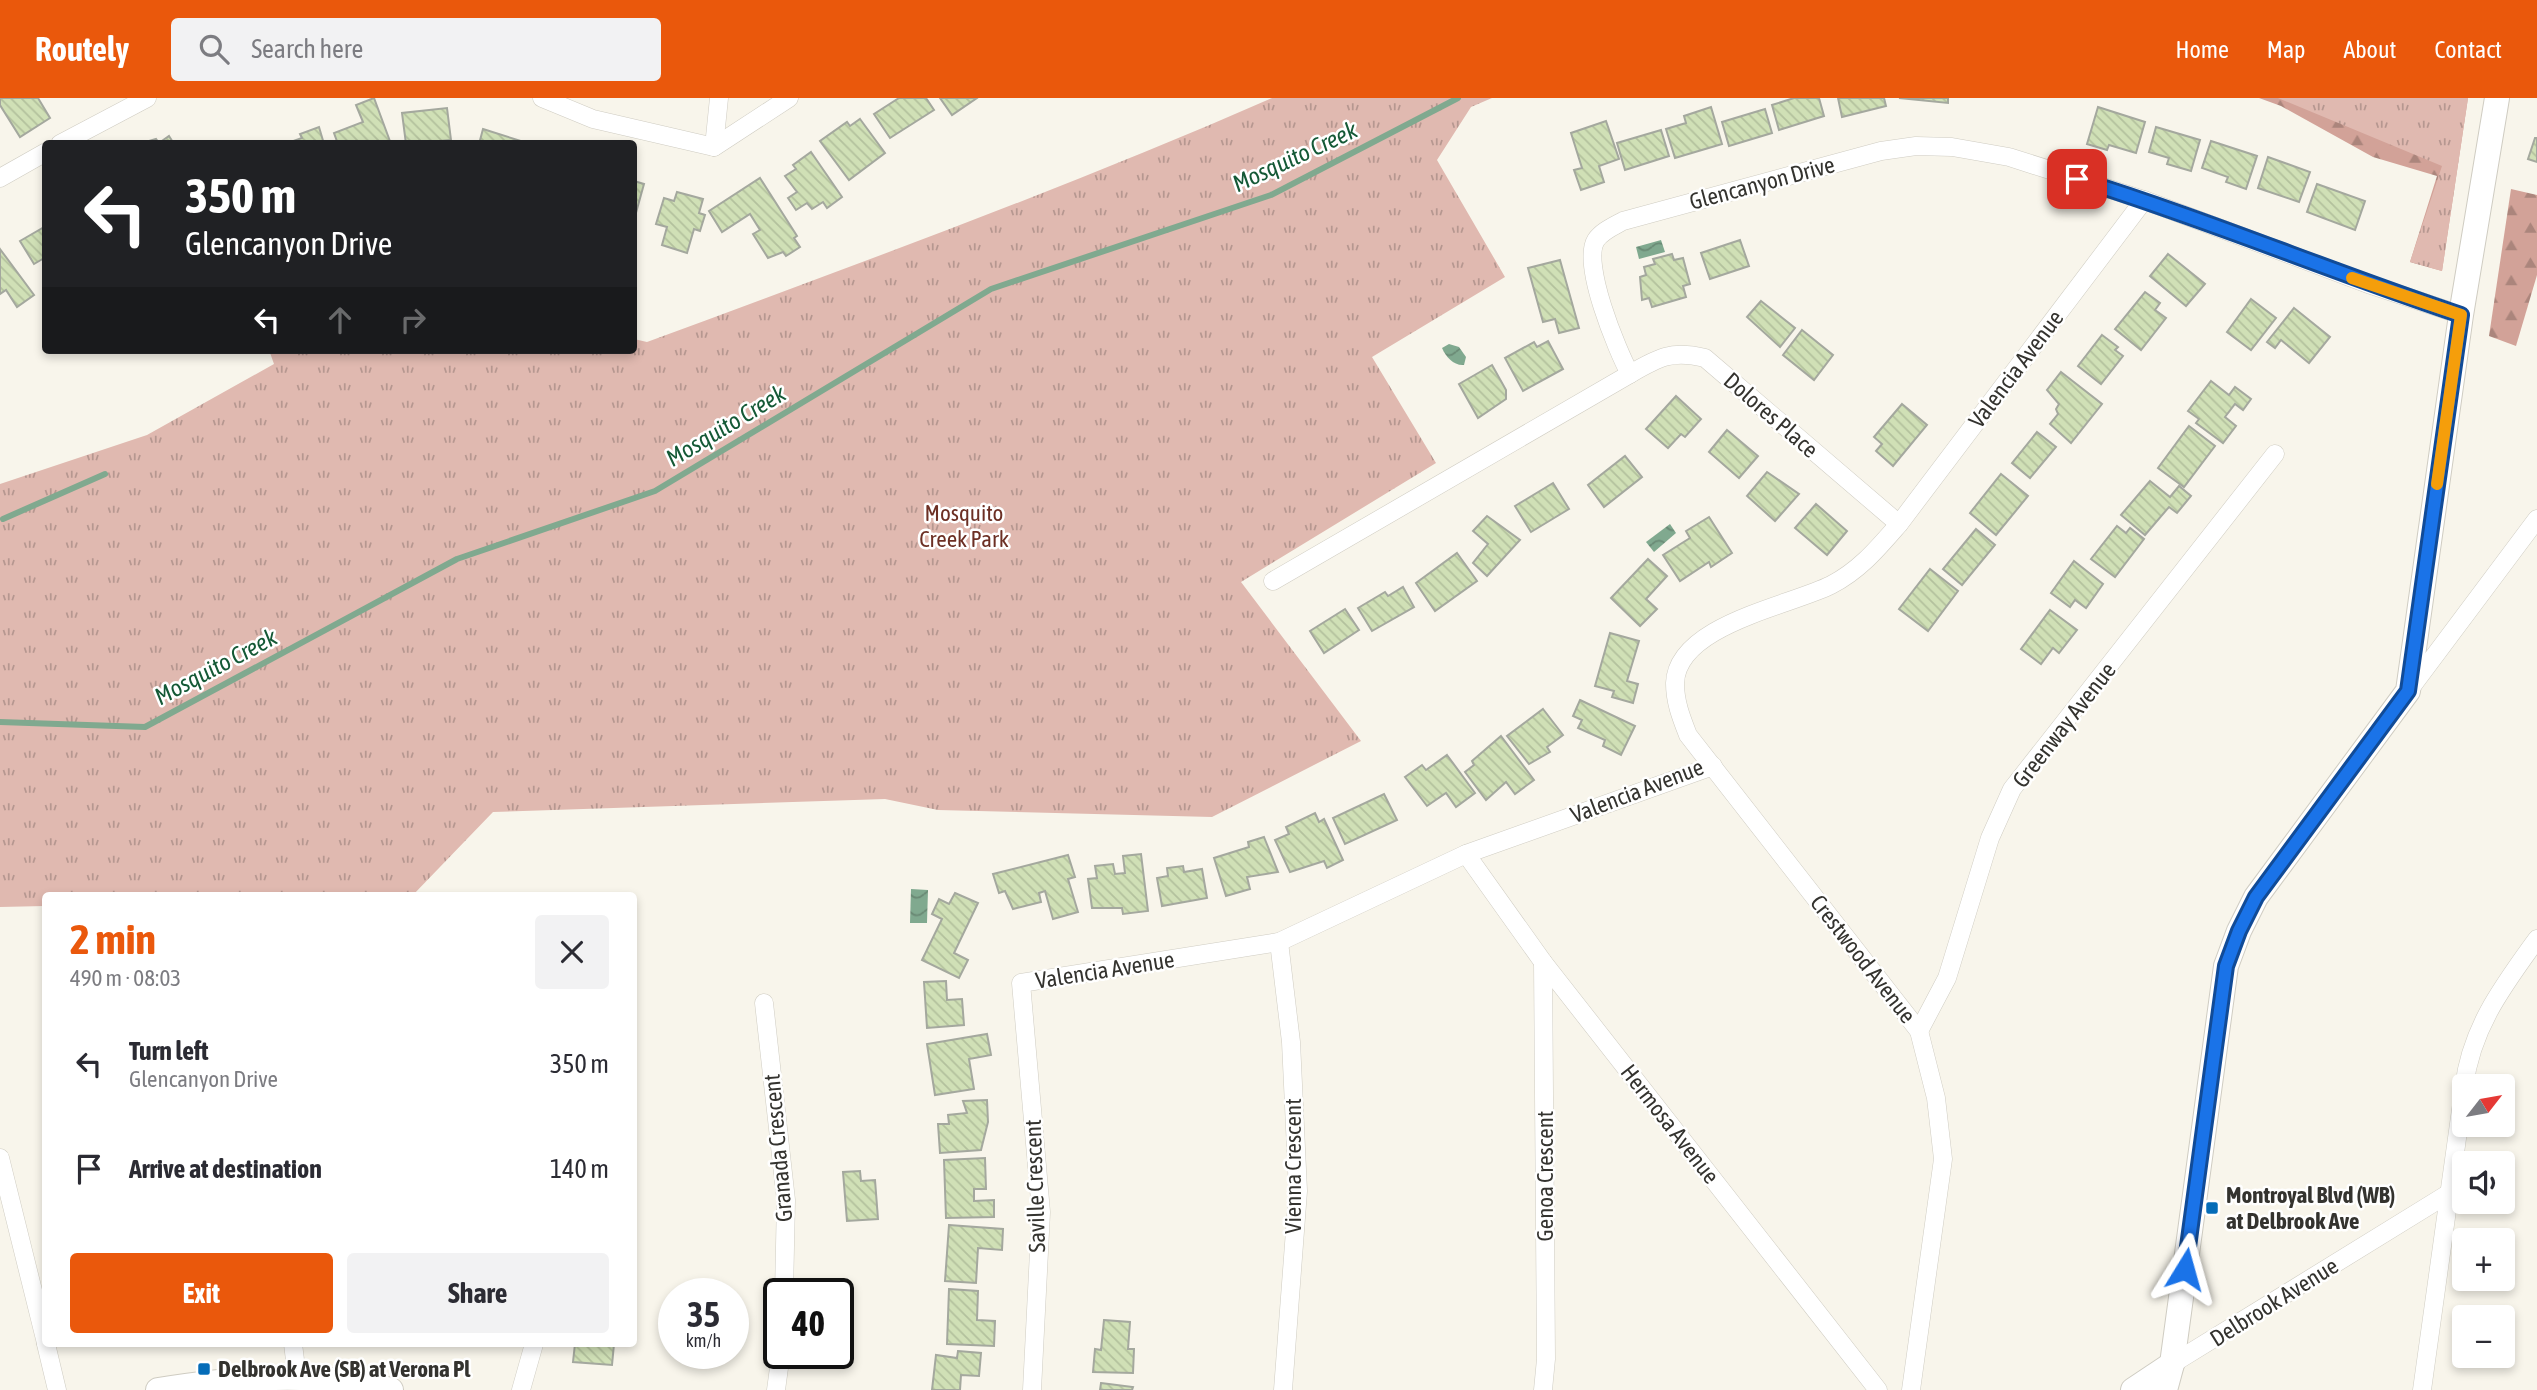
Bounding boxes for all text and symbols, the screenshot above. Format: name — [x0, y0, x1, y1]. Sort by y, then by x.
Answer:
search box — [171, 18, 661, 81]
text: Routely — [35, 30, 129, 68]
icon: search — [195, 30, 233, 68]
text: Search here — [251, 34, 363, 64]
text: Home — [2175, 36, 2229, 63]
text: Map — [2267, 36, 2305, 63]
text: About — [2343, 36, 2396, 63]
text: Contact — [2434, 36, 2502, 63]
water label: Mosquito Creek — [1228, 116, 1362, 197]
pin — [2047, 149, 2107, 209]
street label: Glencanyon Drive — [1687, 151, 1837, 215]
icon: arrive — [2058, 160, 2096, 198]
text: 350 m — [185, 167, 296, 223]
icon: left — [70, 168, 161, 259]
text: Glencanyon Drive — [185, 225, 392, 262]
icon: left — [248, 301, 286, 339]
icon: ahead — [321, 301, 359, 339]
icon: right — [394, 301, 432, 339]
street label: Valencia Avenue — [1963, 305, 2069, 433]
street label: Dolores Place — [1719, 367, 1823, 463]
water label: Mosquito Creek — [661, 379, 791, 472]
park label: Mosquito Creek Park — [919, 500, 1009, 552]
water label: Mosquito Creek — [150, 623, 282, 710]
street label: Greenway Avenue — [2007, 657, 2121, 793]
street label: Valencia Avenue — [1567, 754, 1707, 828]
street label: Crestwood Avenue — [1805, 890, 1921, 1028]
text: 2 min — [70, 915, 156, 963]
button: close — [535, 915, 609, 989]
street label: Valencia Avenue — [1034, 946, 1176, 994]
text: 490 m · 08:03 — [70, 965, 181, 991]
text: Turn left — [129, 1036, 209, 1066]
icon: left — [70, 1045, 108, 1083]
text: 350 m — [550, 1049, 609, 1079]
street label: Hermosa Avenue — [1616, 1059, 1724, 1189]
text: Glencanyon Drive — [129, 1066, 278, 1092]
street label: Granada Crescent — [759, 1073, 797, 1223]
north arrow — [2452, 1074, 2515, 1138]
map controls — [2452, 1074, 2515, 1368]
street label: Vienna Crescent — [1280, 1098, 1306, 1234]
street label: Genoa Crescent — [1532, 1111, 1558, 1241]
street label: Saville Crescent — [1020, 1119, 1050, 1253]
icon: arrive — [70, 1150, 108, 1188]
button: sound — [2452, 1151, 2515, 1214]
text: Arrive at destination — [129, 1154, 322, 1184]
text: 140 m — [550, 1154, 609, 1184]
place label: Montroyal Blvd (WB) at Delbrook Ave — [2226, 1182, 2395, 1234]
marker: Montroyal Blvd (WB) at Delbrook Ave — [2204, 1200, 2220, 1216]
button: + — [2452, 1228, 2515, 1291]
position arrow — [2148, 1232, 2222, 1306]
street label: Delbrook Avenue — [2205, 1252, 2343, 1352]
button: Exit — [70, 1253, 333, 1333]
button: Share — [347, 1253, 609, 1333]
speed limit sign: 40 — [763, 1278, 854, 1369]
text: 35 — [687, 1294, 720, 1334]
button: − — [2452, 1305, 2515, 1368]
text: km/h — [686, 1330, 721, 1351]
place label: Delbrook Ave (SB) at Verona Pl — [218, 1356, 471, 1382]
marker: Delbrook Ave (SB) at Verona Pl — [196, 1361, 212, 1377]

